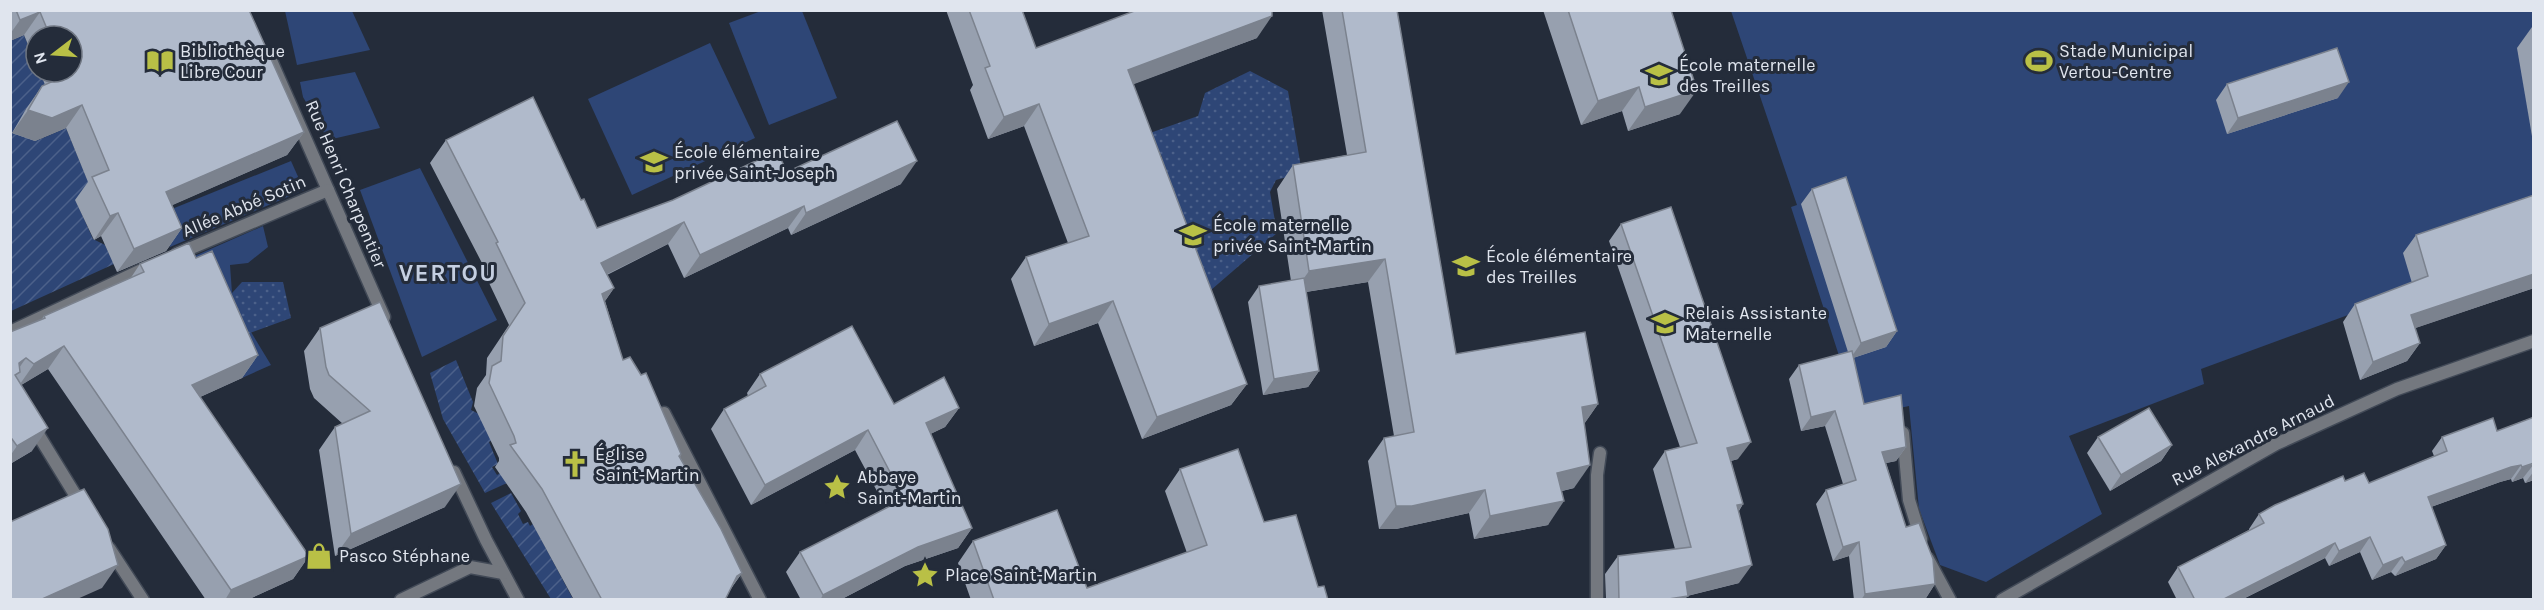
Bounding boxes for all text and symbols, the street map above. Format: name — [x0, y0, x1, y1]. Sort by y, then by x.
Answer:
north arrow — [24, 24, 84, 84]
place label: Bibliothèque Libre Cour — [180, 40, 285, 83]
place label: Stade Municipal Vertou-Centre — [2059, 40, 2193, 83]
library icon: Bibliothèque Libre Cour — [145, 46, 175, 76]
sports icon: Stade Municipal Vertou-Centre — [2024, 46, 2054, 76]
text: N — [29, 50, 51, 67]
place label: École maternelle des Treilles — [1679, 53, 1816, 97]
school or university icon: École maternelle des Treilles — [1644, 60, 1674, 90]
street label: Rue Henri Charpentier — [301, 97, 392, 272]
place label: École élémentaire privée Saint-Joseph — [674, 140, 835, 184]
school or university icon: École élémentaire privée Saint-Joseph — [639, 147, 669, 177]
street label: Allée Abbé Sotin — [179, 170, 309, 242]
place label: École maternelle privée Saint-Martin — [1213, 213, 1372, 257]
school or university icon: École maternelle privée Saint-Martin — [1178, 220, 1208, 250]
place label: École élémentaire des Treilles — [1486, 244, 1632, 288]
school or university icon: École élémentaire des Treilles — [1451, 251, 1481, 281]
district label: VERTOU — [399, 259, 497, 287]
place label: Relais Assistante Maternelle — [1685, 302, 1827, 345]
school or university icon: Relais Assistante Maternelle — [1650, 308, 1680, 338]
street label: Rue Alexandre Arnaud — [2168, 389, 2338, 491]
place label: Église Saint-Martin — [595, 442, 700, 486]
church icon: Église Saint-Martin — [560, 449, 590, 479]
place label: Abbaye Saint-Martin — [857, 466, 962, 509]
place icon: Abbaye Saint-Martin — [822, 472, 852, 502]
shop icon: Pasco Stéphane — [304, 541, 334, 571]
place label: Pasco Stéphane — [339, 545, 470, 567]
place icon: Place Saint-Martin — [910, 560, 940, 590]
place label: Place Saint-Martin — [945, 564, 1097, 586]

